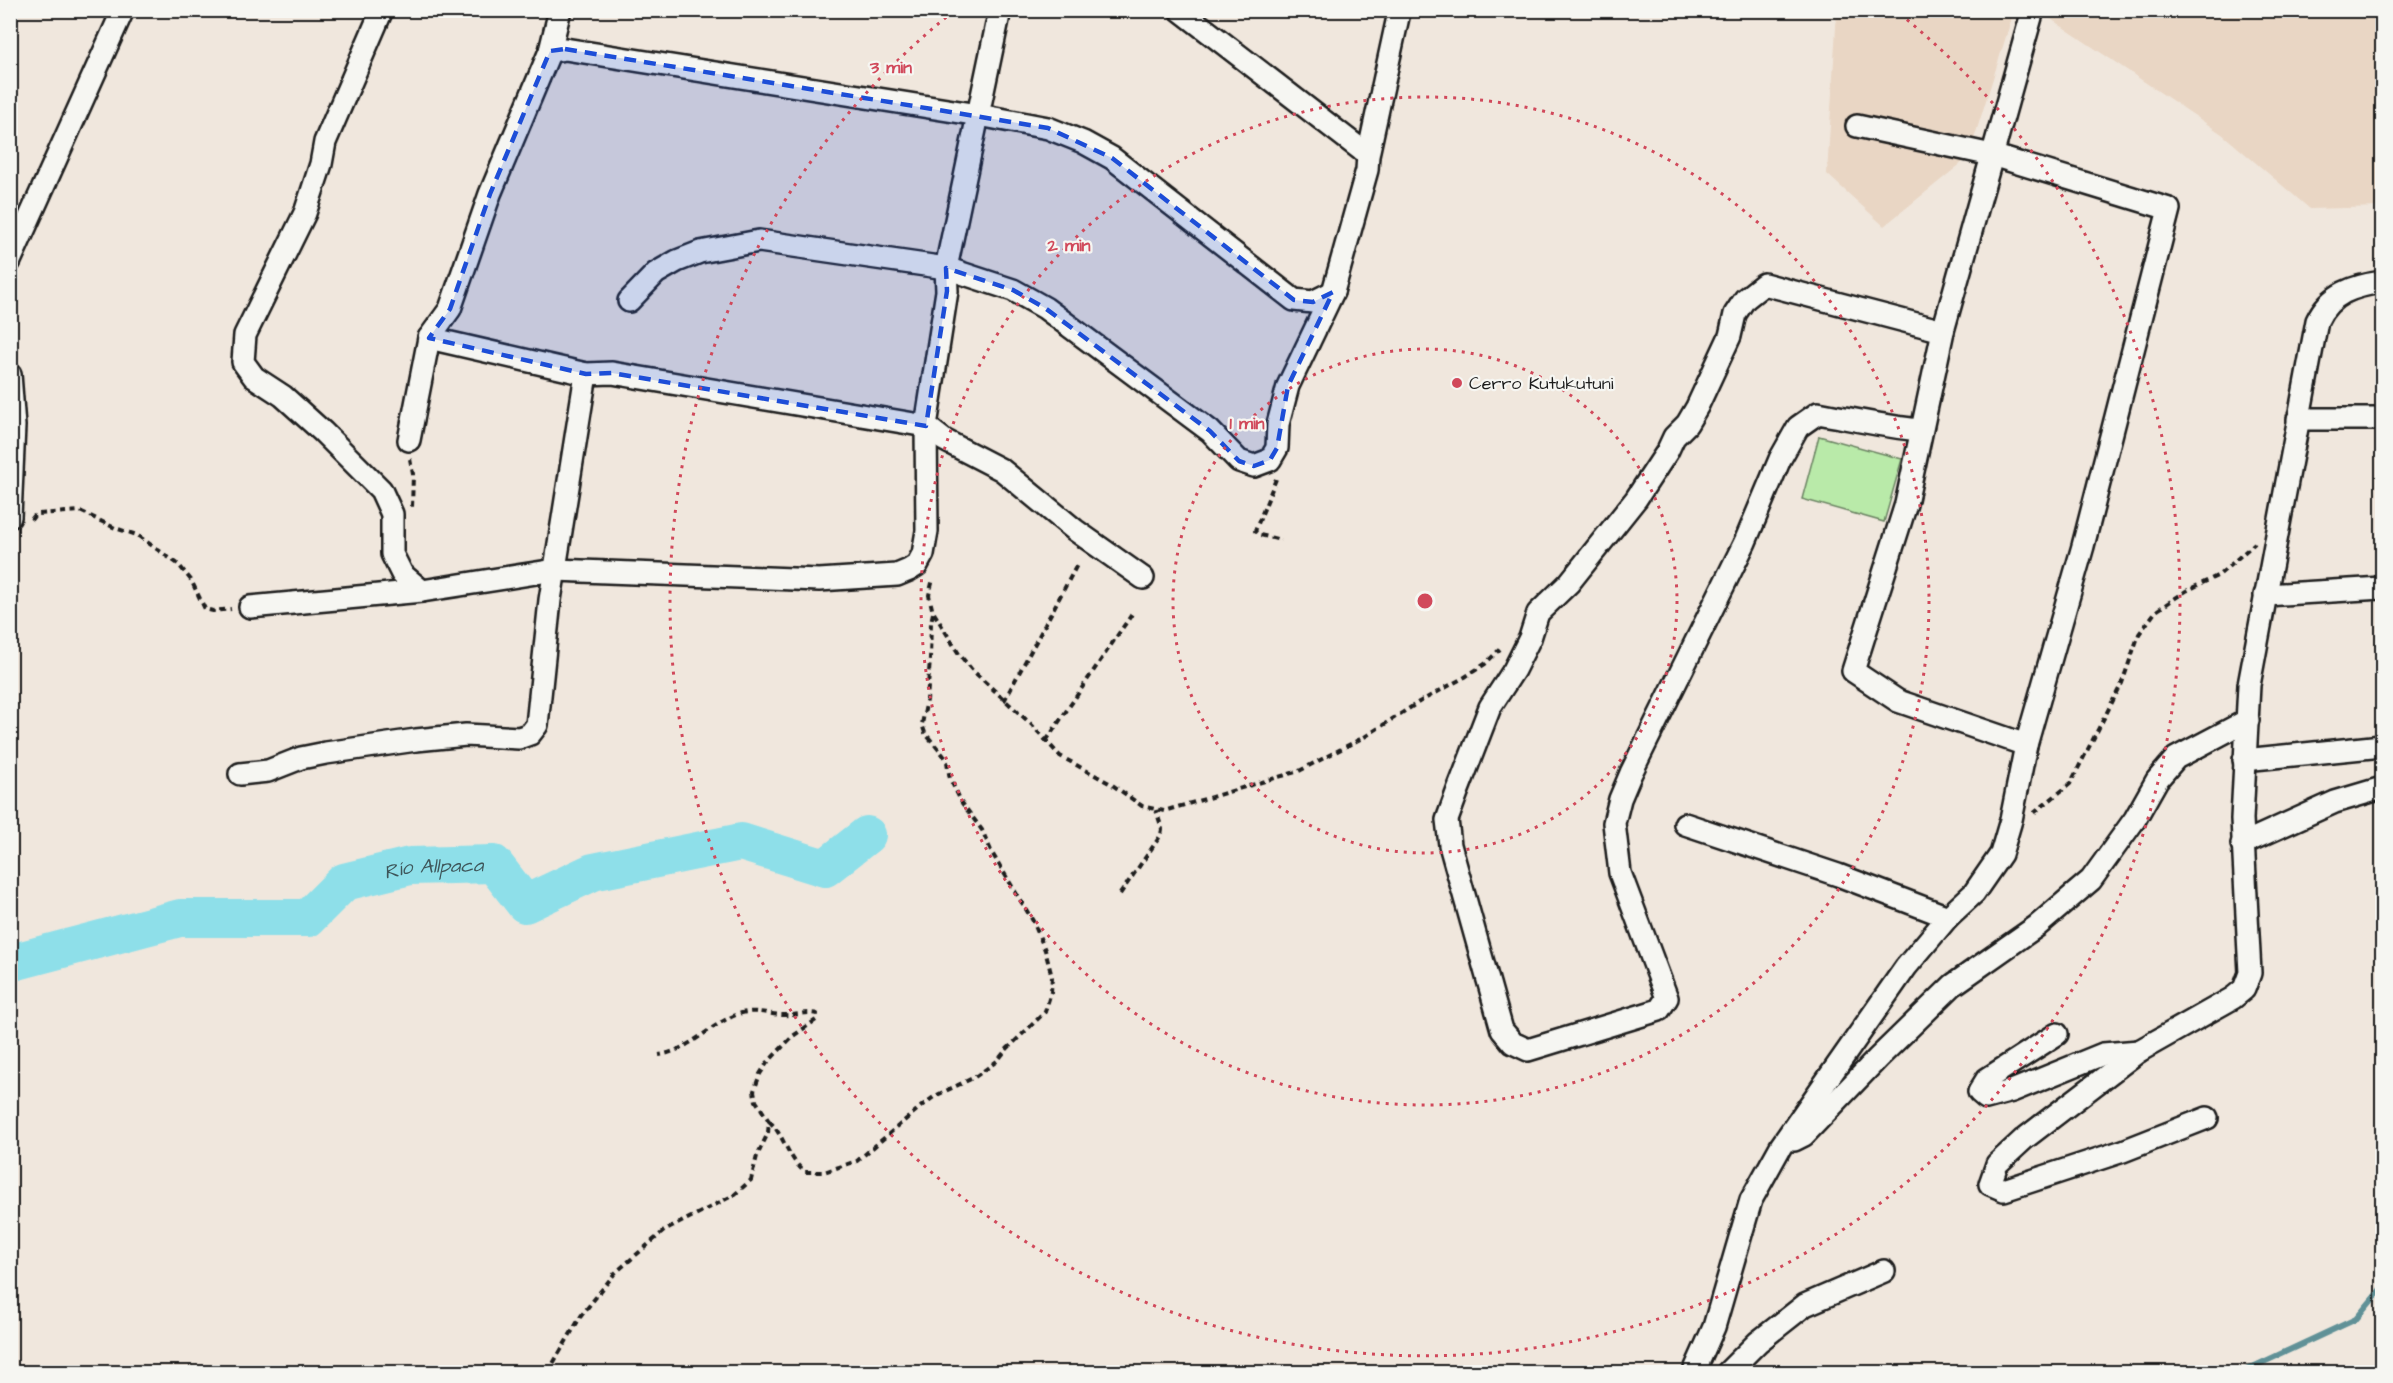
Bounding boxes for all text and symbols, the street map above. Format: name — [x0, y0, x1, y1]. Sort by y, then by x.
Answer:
text: 3 min — [869, 55, 912, 80]
text: 2 min — [1046, 233, 1091, 258]
place label: Cerro Kutukutuni — [1469, 371, 1614, 396]
marker: Cerro Kutukutuni — [1450, 376, 1464, 390]
text: 1 min — [1229, 411, 1265, 436]
centre of rings — [1415, 591, 1435, 611]
water label: Río Allpaca — [381, 851, 484, 887]

